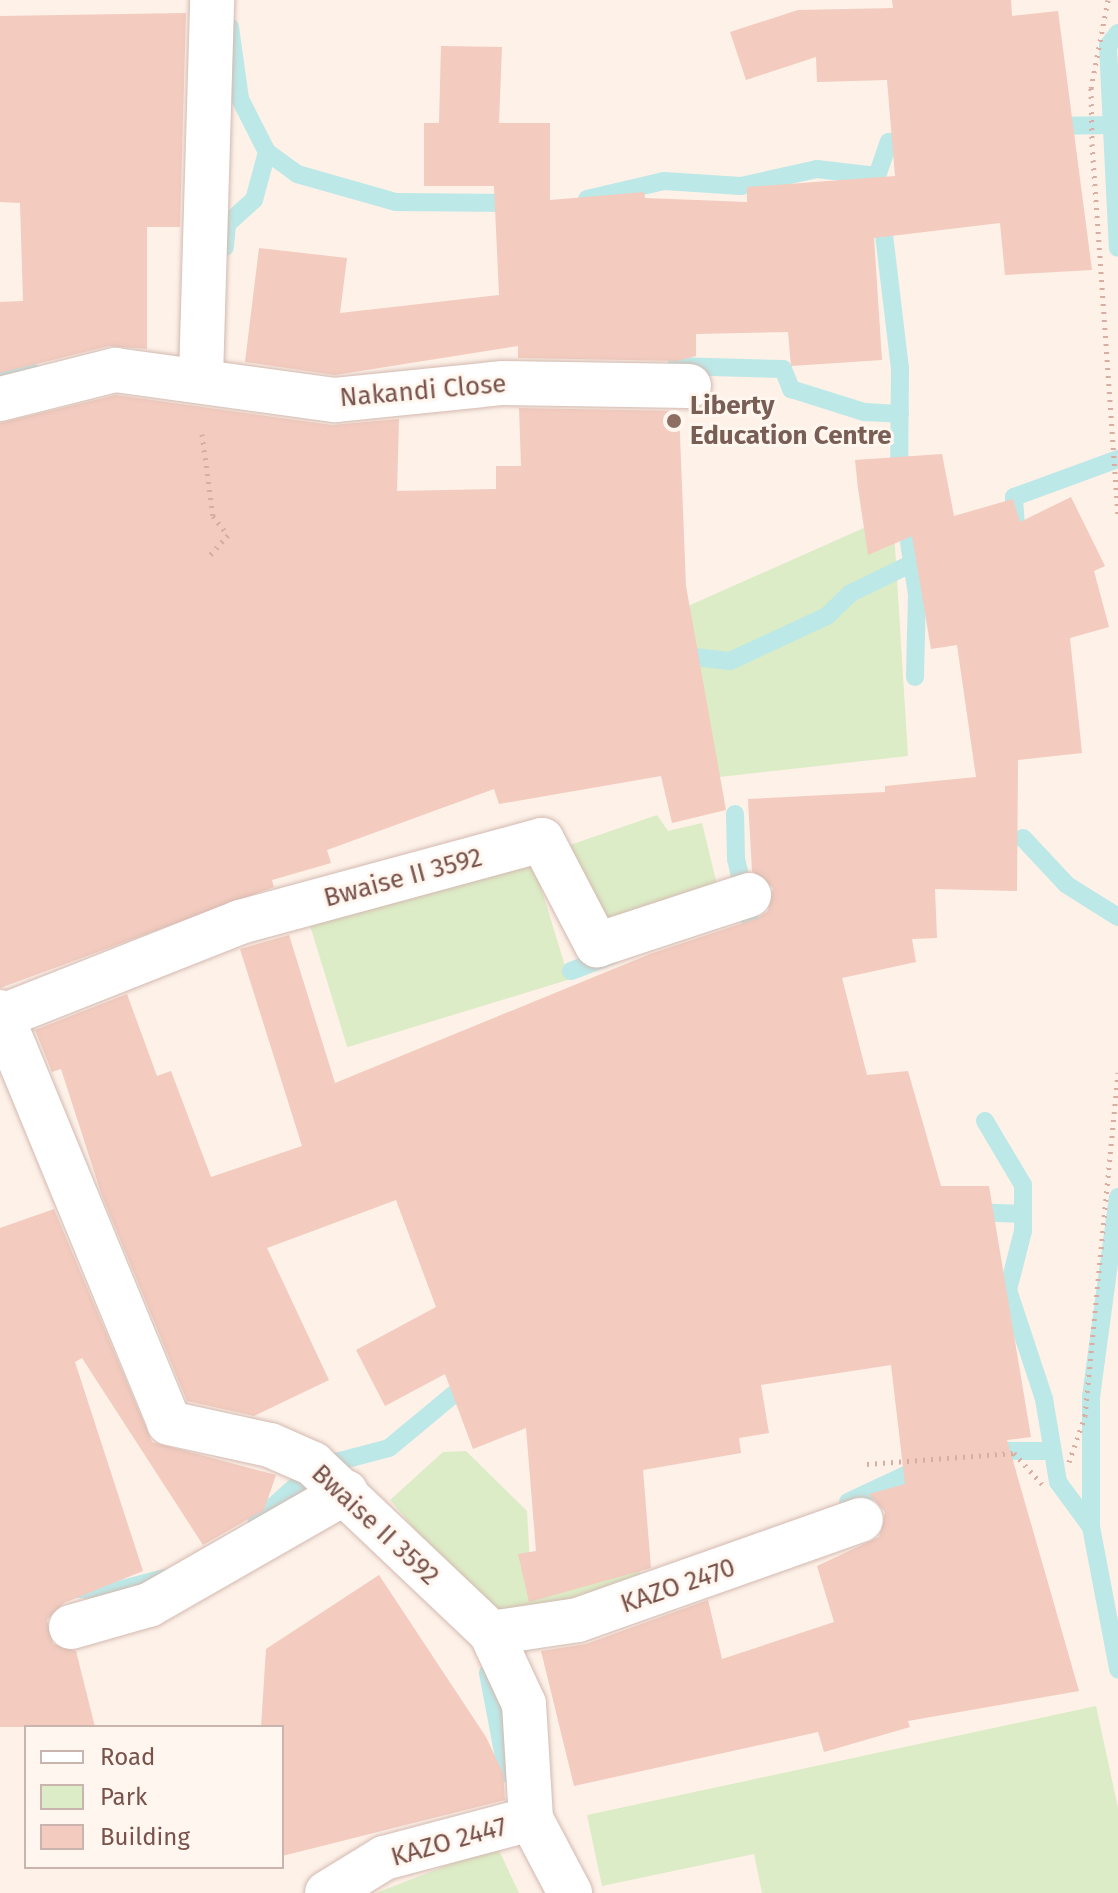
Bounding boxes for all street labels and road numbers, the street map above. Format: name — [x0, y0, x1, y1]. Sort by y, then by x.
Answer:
street label: Nakandi Close — [338, 368, 508, 414]
street label: Bwaise II 3592 — [320, 842, 486, 914]
street label: Bwaise II 3592 — [305, 1458, 445, 1592]
street label: KAZO 2470 — [617, 1552, 739, 1620]
street label: KAZO 2447 — [388, 1811, 510, 1873]

